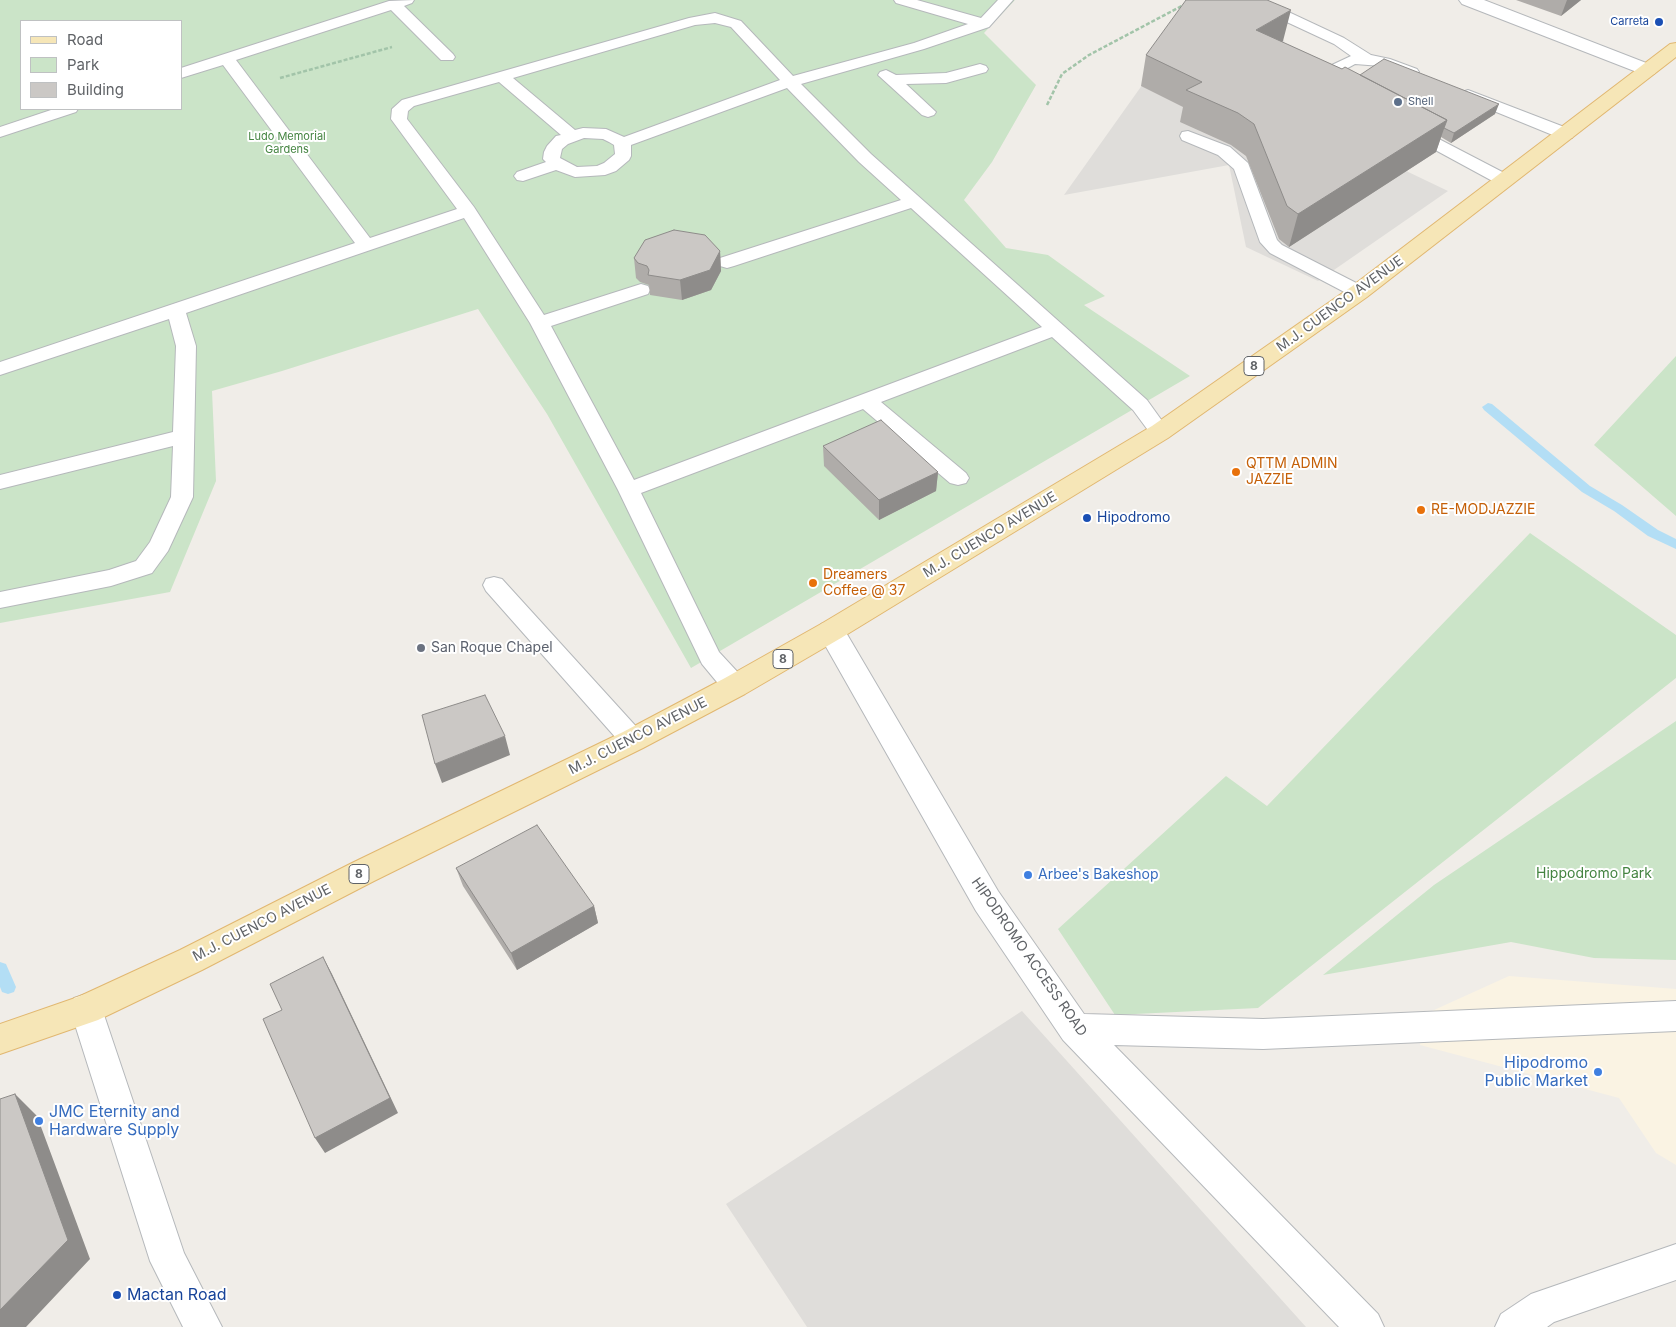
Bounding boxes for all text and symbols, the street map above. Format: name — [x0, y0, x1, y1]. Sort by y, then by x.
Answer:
place label: Carreta — [1610, 15, 1649, 29]
marker: Carreta — [1653, 16, 1665, 28]
legend — [20, 20, 182, 110]
text: Road — [67, 30, 103, 49]
text: Park — [67, 55, 99, 74]
text: Building — [67, 80, 124, 99]
place label: Shell — [1408, 95, 1433, 109]
marker: Shell — [1392, 96, 1404, 108]
park label: Ludo Memorial Gardens — [248, 130, 326, 156]
street label: M.J. CUENCO AVENUE — [1273, 252, 1407, 356]
road number: 8 — [1244, 356, 1264, 376]
place label: QTTM ADMIN JAZZIE — [1246, 456, 1338, 488]
marker: QTTM ADMIN JAZZIE — [1230, 466, 1242, 478]
street label: M.J. CUENCO AVENUE — [920, 488, 1060, 582]
place label: RE-MODJAZZIE — [1431, 502, 1535, 518]
marker: RE-MODJAZZIE — [1415, 504, 1427, 516]
place label: Hipodromo — [1097, 510, 1170, 526]
marker: Hipodromo — [1081, 512, 1093, 524]
place label: Dreamers Coffee @ 37 — [823, 567, 905, 600]
marker: Dreamers Coffee @ 37 — [807, 577, 819, 589]
place label: San Roque Chapel — [431, 640, 553, 656]
marker: San Roque Chapel — [415, 642, 427, 654]
road number: 8 — [773, 650, 793, 669]
street label: M.J. CUENCO AVENUE — [566, 694, 710, 778]
road number: 8 — [349, 864, 369, 884]
park label: Hippodromo Park — [1536, 866, 1652, 882]
place label: Arbee's Bakeshop — [1038, 867, 1159, 883]
marker: Arbee's Bakeshop — [1022, 869, 1034, 881]
street label: HIPODROMO ACCESS ROAD — [968, 874, 1090, 1040]
street label: M.J. CUENCO AVENUE — [190, 881, 334, 965]
place label: Hipodromo Public Market — [1484, 1053, 1588, 1091]
marker: Hipodromo Public Market — [1592, 1066, 1604, 1078]
place label: JMC Eternity and Hardware Supply — [49, 1102, 180, 1140]
marker: JMC Eternity and Hardware Supply — [33, 1115, 45, 1127]
place label: Mactan Road — [127, 1285, 226, 1305]
marker: Mactan Road — [111, 1289, 123, 1301]

